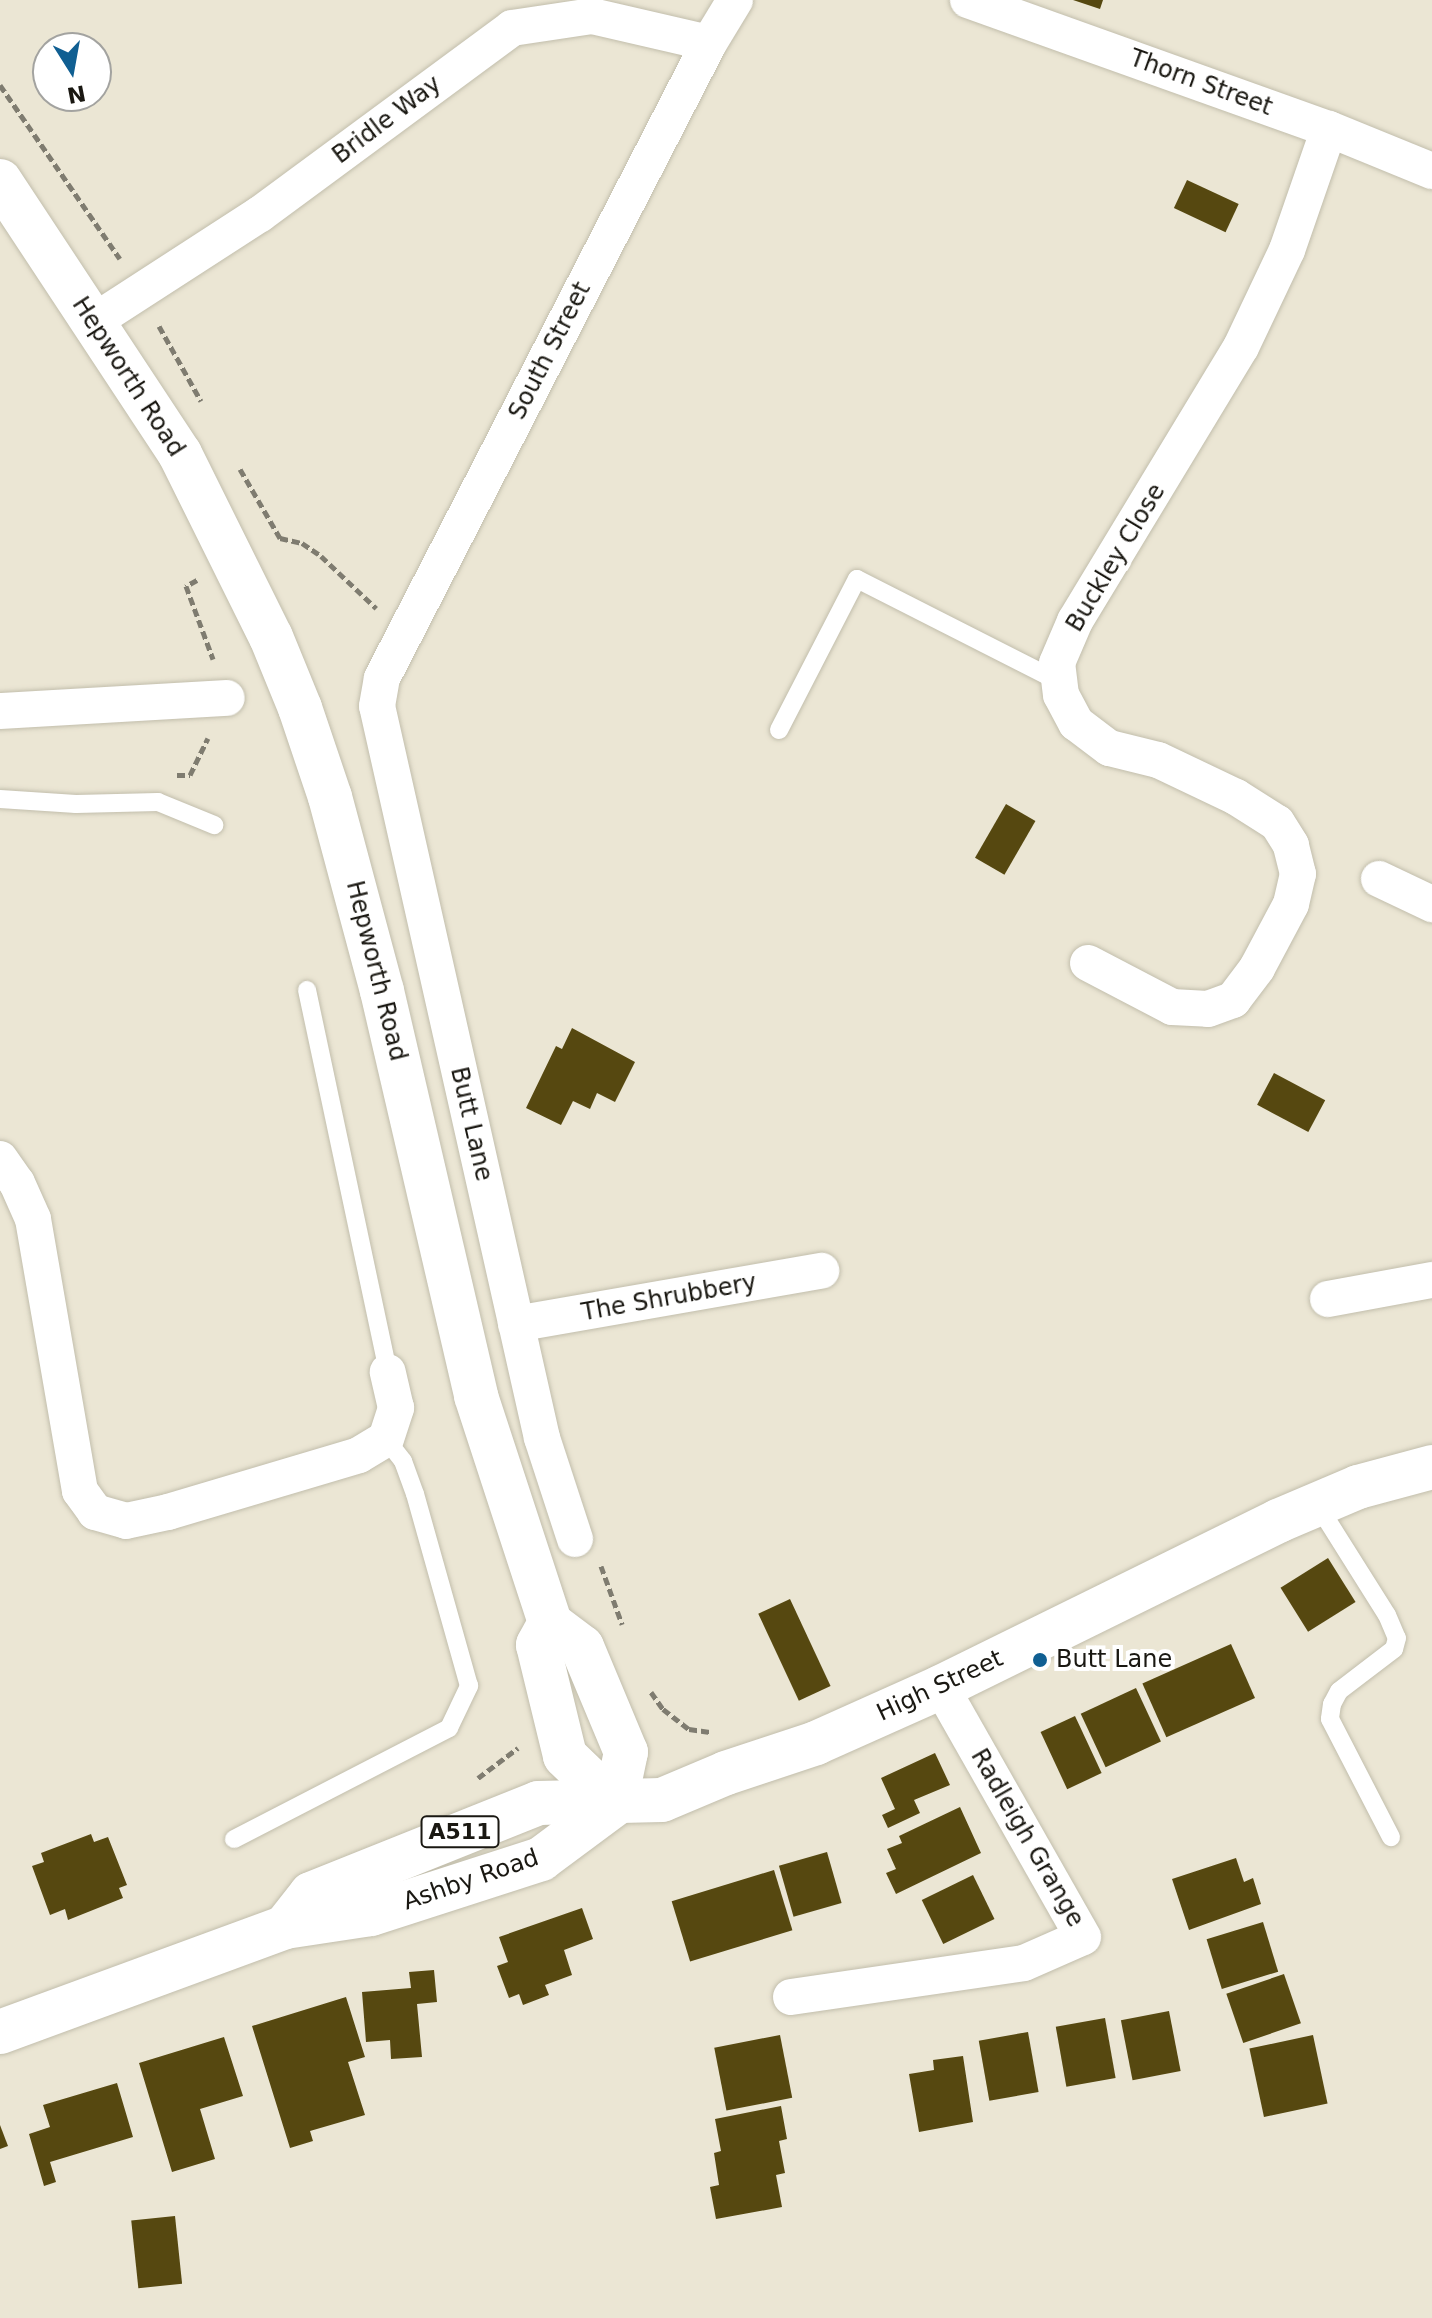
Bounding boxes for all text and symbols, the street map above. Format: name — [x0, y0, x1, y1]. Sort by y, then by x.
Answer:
north arrow — [32, 32, 112, 112]
street label: Thorn Street — [1126, 44, 1276, 122]
street label: Bridle Way — [327, 70, 447, 170]
text: N — [65, 80, 88, 108]
street label: South Street — [503, 278, 597, 424]
street label: Hepworth Road — [66, 292, 190, 462]
street label: Buckley Close — [1061, 479, 1171, 637]
street label: Hepworth Road — [340, 878, 412, 1064]
street label: Butt Lane — [444, 1064, 498, 1184]
street label: The Shrubbery — [579, 1268, 759, 1328]
street label: High Street — [872, 1644, 1008, 1728]
place label: Butt Lane — [1056, 1646, 1172, 1674]
marker: Butt Lane — [1031, 1651, 1049, 1669]
street label: Radleigh Grange — [964, 1744, 1090, 1932]
road number: A511 — [420, 1814, 500, 1850]
street label: Ashby Road — [399, 1843, 543, 1917]

